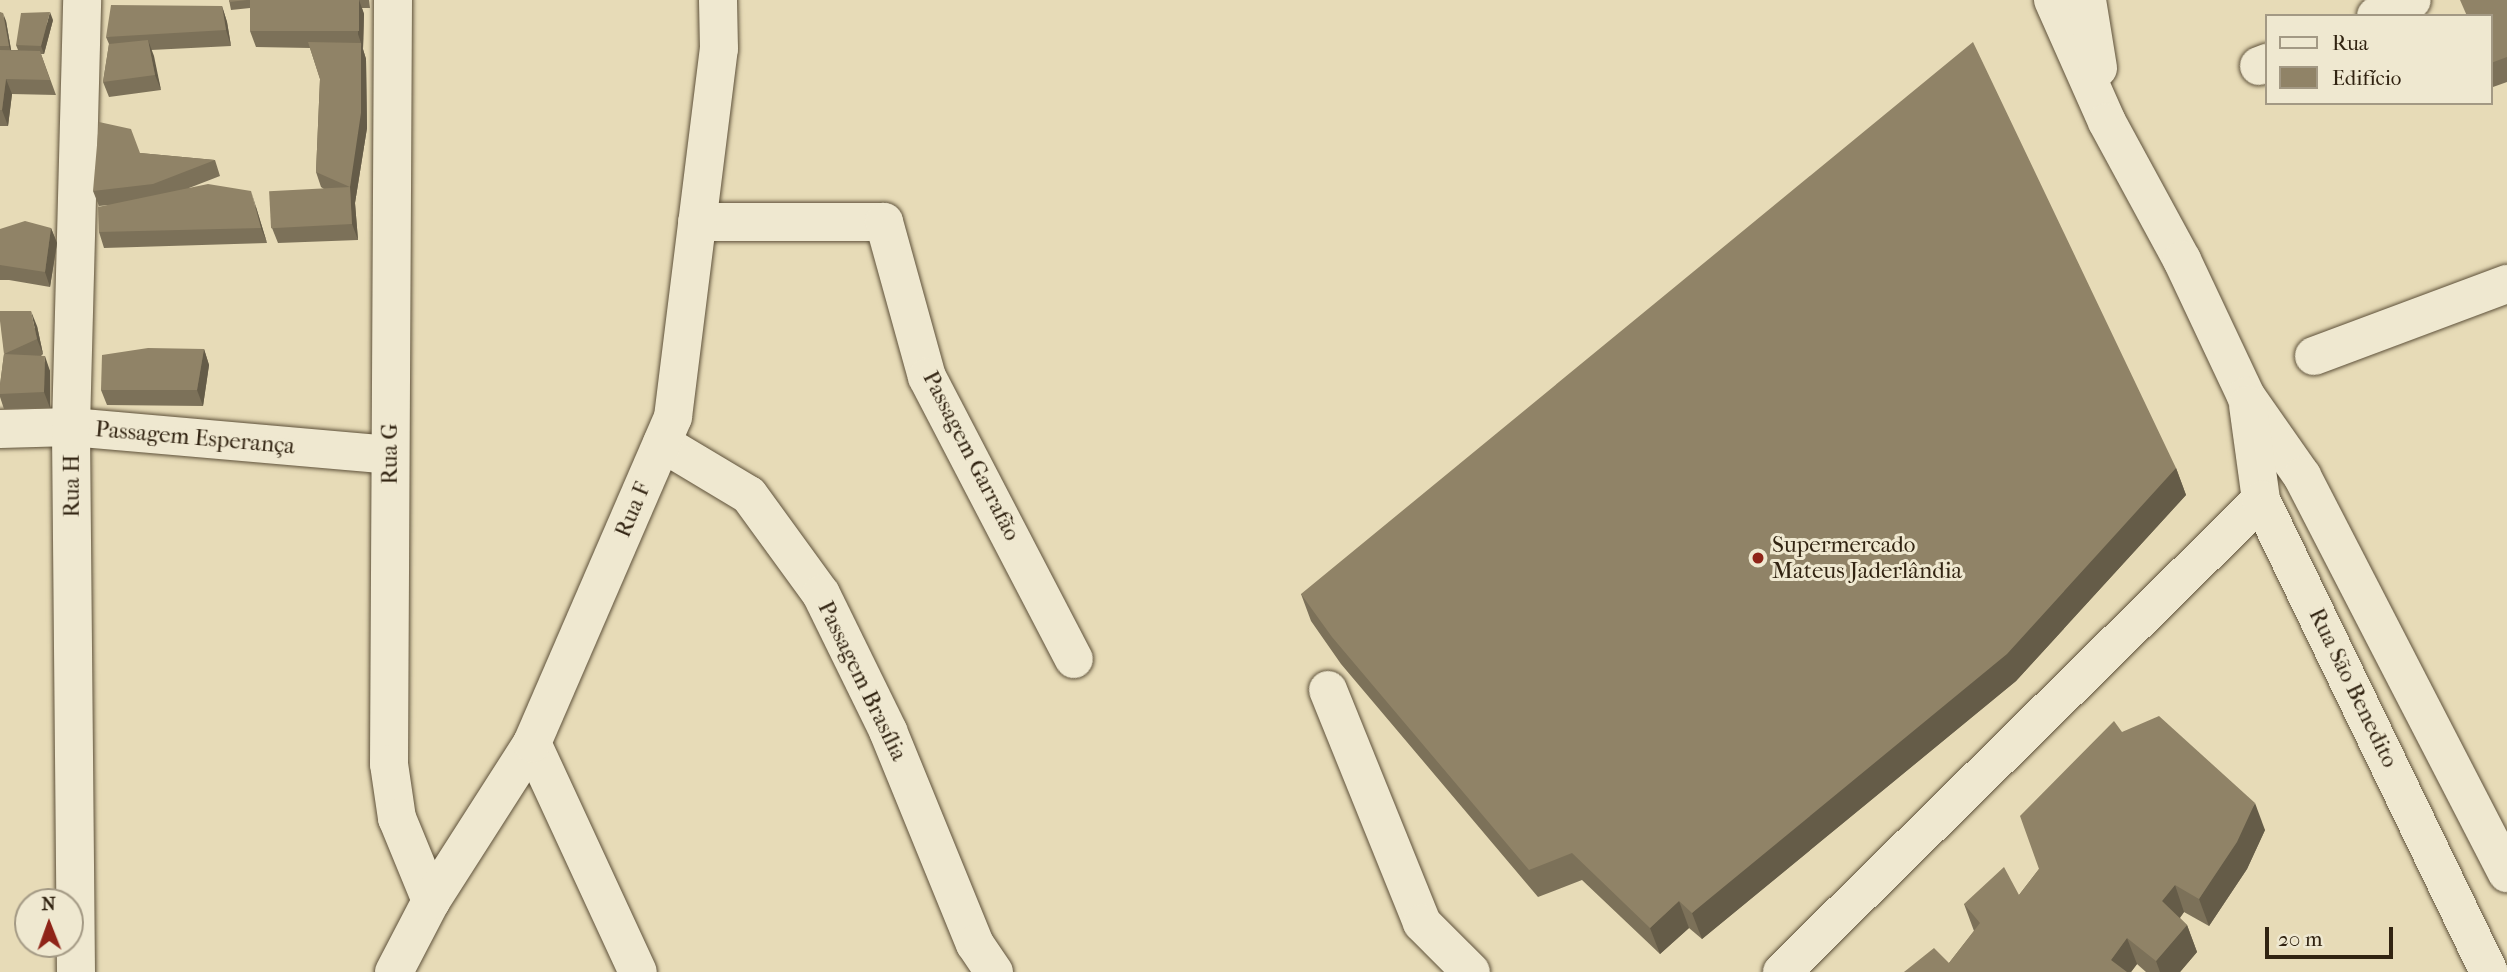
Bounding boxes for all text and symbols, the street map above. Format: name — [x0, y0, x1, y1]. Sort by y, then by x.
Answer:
legend — [2266, 14, 2493, 105]
text: Rua — [2332, 31, 2369, 55]
text: Edifício — [2332, 66, 2401, 90]
street label: Passagem Garrafão — [916, 367, 1026, 545]
street label: Passagem Esperança — [94, 416, 296, 460]
street label: Rua G — [376, 423, 404, 485]
street label: Rua H — [58, 454, 86, 518]
street label: Rua F — [609, 478, 657, 542]
place label: Supermercado Mateus Jaderlândia — [1772, 531, 1962, 585]
marker: Supermercado Mateus Jaderlândia — [1750, 550, 1766, 566]
street label: Passagem Brasília — [811, 597, 913, 765]
street label: Rua São Benedito — [2302, 604, 2404, 772]
north arrow — [14, 888, 84, 958]
text: N — [41, 893, 56, 915]
scale bar — [2269, 912, 2397, 956]
text: 20 m — [2278, 927, 2322, 951]

